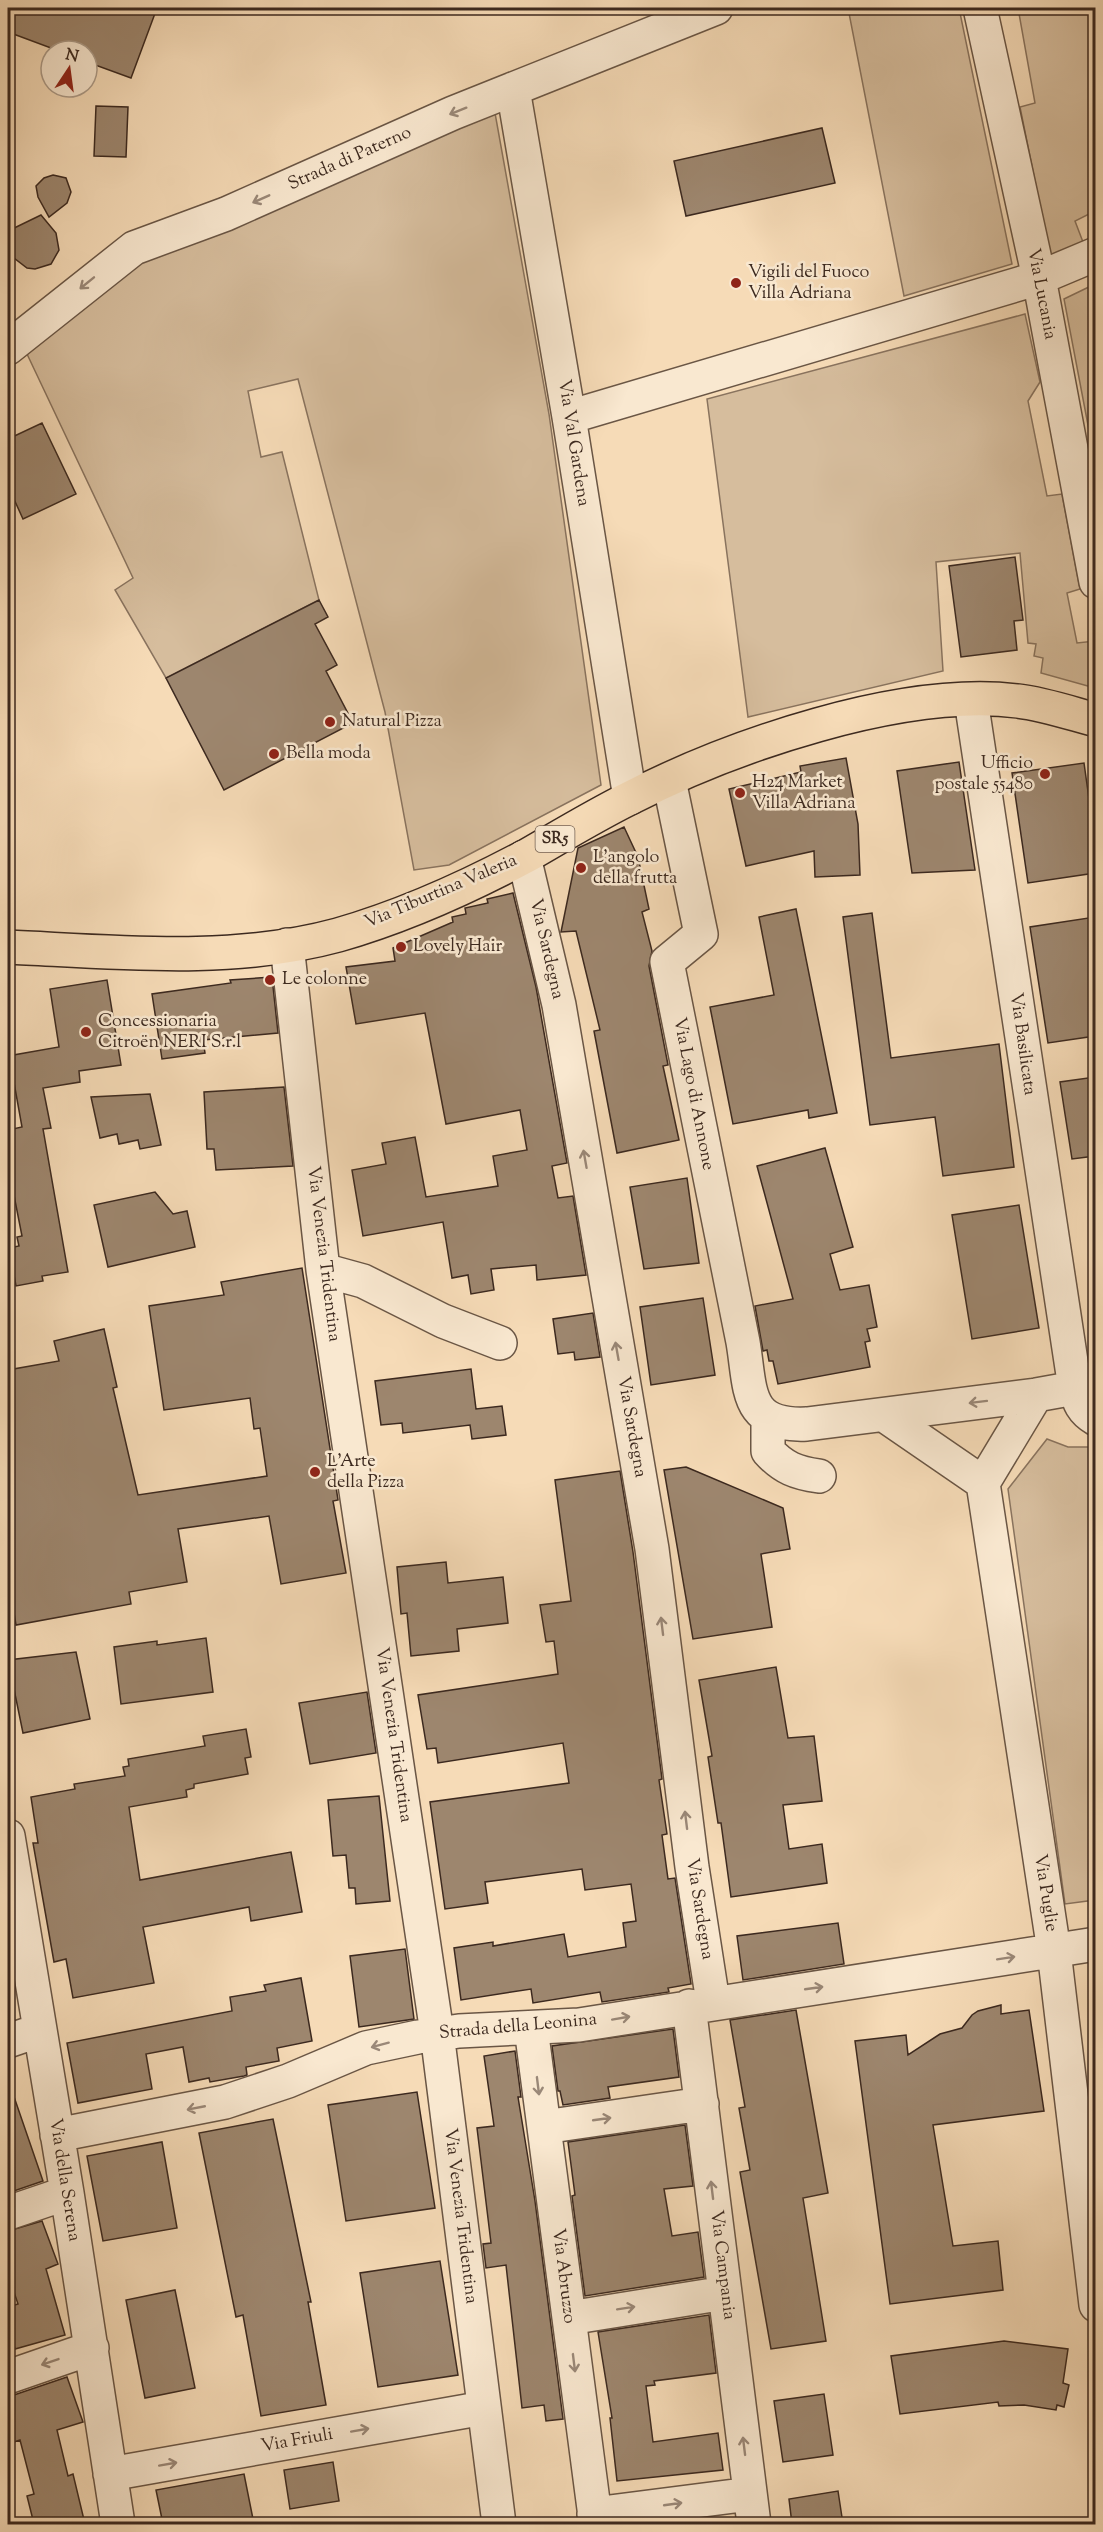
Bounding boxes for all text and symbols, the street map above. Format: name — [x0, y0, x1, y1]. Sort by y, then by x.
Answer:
north arrow — [39, 39, 99, 99]
text: N — [63, 44, 81, 70]
one-way arrow — [450, 106, 468, 117]
street label: Strada di Paterno — [284, 120, 416, 198]
one-way arrow — [252, 194, 270, 205]
street label: Via Lucania — [1019, 246, 1063, 342]
place label: Vigili del Fuoco Villa Adriana — [748, 260, 870, 307]
marker: Vigili del Fuoco Villa Adriana — [729, 276, 743, 290]
one-way arrow — [79, 277, 95, 290]
street label: Via Val Gardena — [550, 378, 596, 508]
place label: Natural Pizza — [342, 709, 442, 735]
marker: Natural Pizza — [323, 715, 337, 729]
place label: Bella moda — [286, 741, 371, 767]
marker: Bella moda — [267, 747, 281, 761]
place label: Ufficio postale 55480 — [935, 751, 1033, 798]
marker: Ufficio postale 55480 — [1038, 767, 1052, 781]
place label: H24 Market Villa Adriana — [752, 770, 856, 817]
marker: H24 Market Villa Adriana — [733, 786, 747, 800]
road number: SR5 — [536, 826, 574, 852]
place label: L'angolo della frutta — [593, 845, 677, 892]
street label: Via Tiburtina Valeria — [361, 848, 521, 936]
marker: L'angolo della frutta — [574, 861, 588, 875]
street label: Via Sardegna — [522, 896, 570, 1002]
place label: Lovely Hair — [413, 934, 503, 960]
marker: Lovely Hair — [394, 940, 408, 954]
place label: Le colonne — [282, 967, 367, 993]
marker: Le colonne — [263, 973, 277, 987]
street label: Via Basilicata — [1002, 991, 1042, 1097]
place label: Concessionaria Citroën NERI S.r.l — [98, 1009, 241, 1056]
street label: Via Lago di Annone — [665, 1015, 721, 1173]
marker: Concessionaria Citroën NERI S.r.l — [79, 1025, 93, 1039]
one-way arrow — [579, 1149, 590, 1169]
street label: Via Venezia Tridentina — [299, 1165, 347, 1343]
one-way arrow — [612, 1342, 623, 1361]
street label: Via Sardegna — [609, 1374, 653, 1480]
one-way arrow — [969, 1397, 988, 1408]
place label: L'Arte della Pizza — [327, 1449, 404, 1496]
marker: L'Arte della Pizza — [308, 1465, 322, 1479]
one-way arrow — [656, 1617, 667, 1637]
street label: Via Venezia Tridentina — [368, 1646, 418, 1824]
one-way arrow — [680, 1811, 691, 1830]
street label: Via Puglie — [1026, 1852, 1064, 1934]
street label: Via Sardegna — [678, 1856, 720, 1962]
one-way arrow — [996, 1953, 1016, 1964]
one-way arrow — [803, 1982, 823, 1993]
street label: Strada della Leonina — [438, 2007, 598, 2047]
one-way arrow — [611, 2012, 630, 2023]
one-way arrow — [371, 2039, 390, 2051]
one-way arrow — [533, 2076, 544, 2096]
one-way arrow — [187, 2103, 207, 2114]
one-way arrow — [591, 2113, 611, 2124]
street label: Via della Serena — [41, 2117, 87, 2243]
street label: Via Venezia Tridentina — [436, 2127, 484, 2305]
one-way arrow — [707, 2180, 718, 2200]
street label: Via Campania — [702, 2209, 742, 2321]
street label: Via Abruzzo — [544, 2227, 582, 2325]
one-way arrow — [616, 2303, 636, 2314]
one-way arrow — [569, 2352, 580, 2372]
one-way arrow — [41, 2358, 59, 2369]
street label: Via Friuli — [259, 2422, 335, 2460]
one-way arrow — [350, 2424, 369, 2435]
one-way arrow — [739, 2436, 750, 2456]
one-way arrow — [158, 2458, 177, 2469]
one-way arrow — [663, 2498, 682, 2509]

